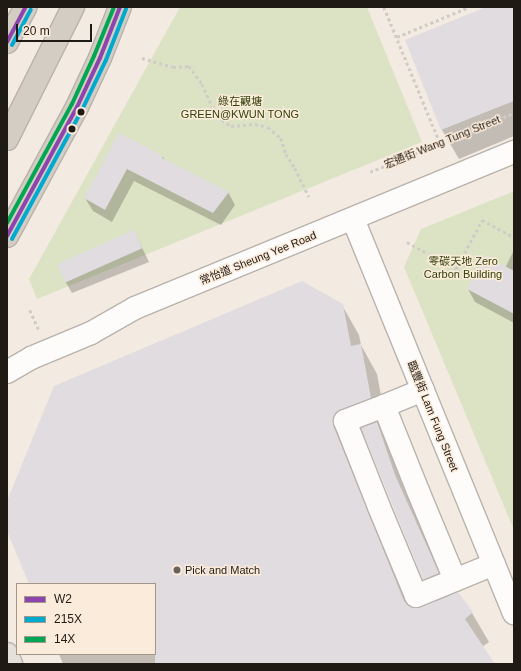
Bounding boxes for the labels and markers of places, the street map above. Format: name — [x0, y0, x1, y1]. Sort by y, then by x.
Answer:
unlabelled marker — [76, 107, 86, 117]
unlabelled marker — [67, 124, 77, 134]
place label: Pick and Match — [185, 563, 260, 577]
marker: Pick and Match — [172, 565, 182, 575]

